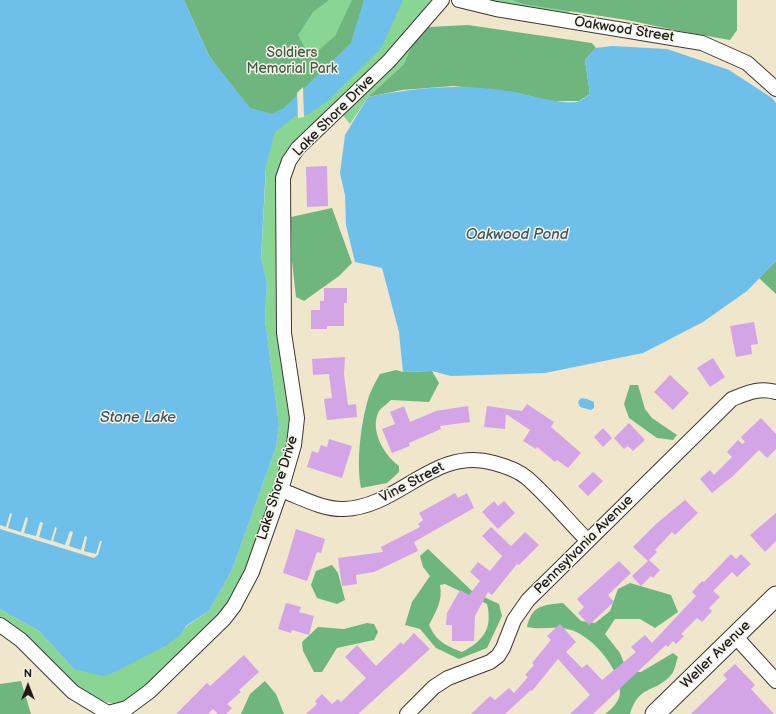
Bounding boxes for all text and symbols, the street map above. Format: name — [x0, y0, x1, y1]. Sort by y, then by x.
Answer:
street label: Oakwood Street — [573, 14, 675, 46]
park label: Soldiers Memorial Park — [246, 45, 338, 78]
street label: Lake Shore Drive — [290, 72, 378, 160]
water label: Oakwood Pond — [466, 226, 568, 244]
water label: Stone Lake — [100, 409, 176, 427]
street label: Lake Shore Drive — [254, 434, 302, 542]
street label: Vine Street — [377, 459, 447, 507]
street label: Pennsylvania Avenue — [531, 492, 637, 598]
street label: Weller Avenue — [678, 618, 754, 692]
north arrow — [8, 666, 48, 706]
text: N — [24, 667, 32, 680]

